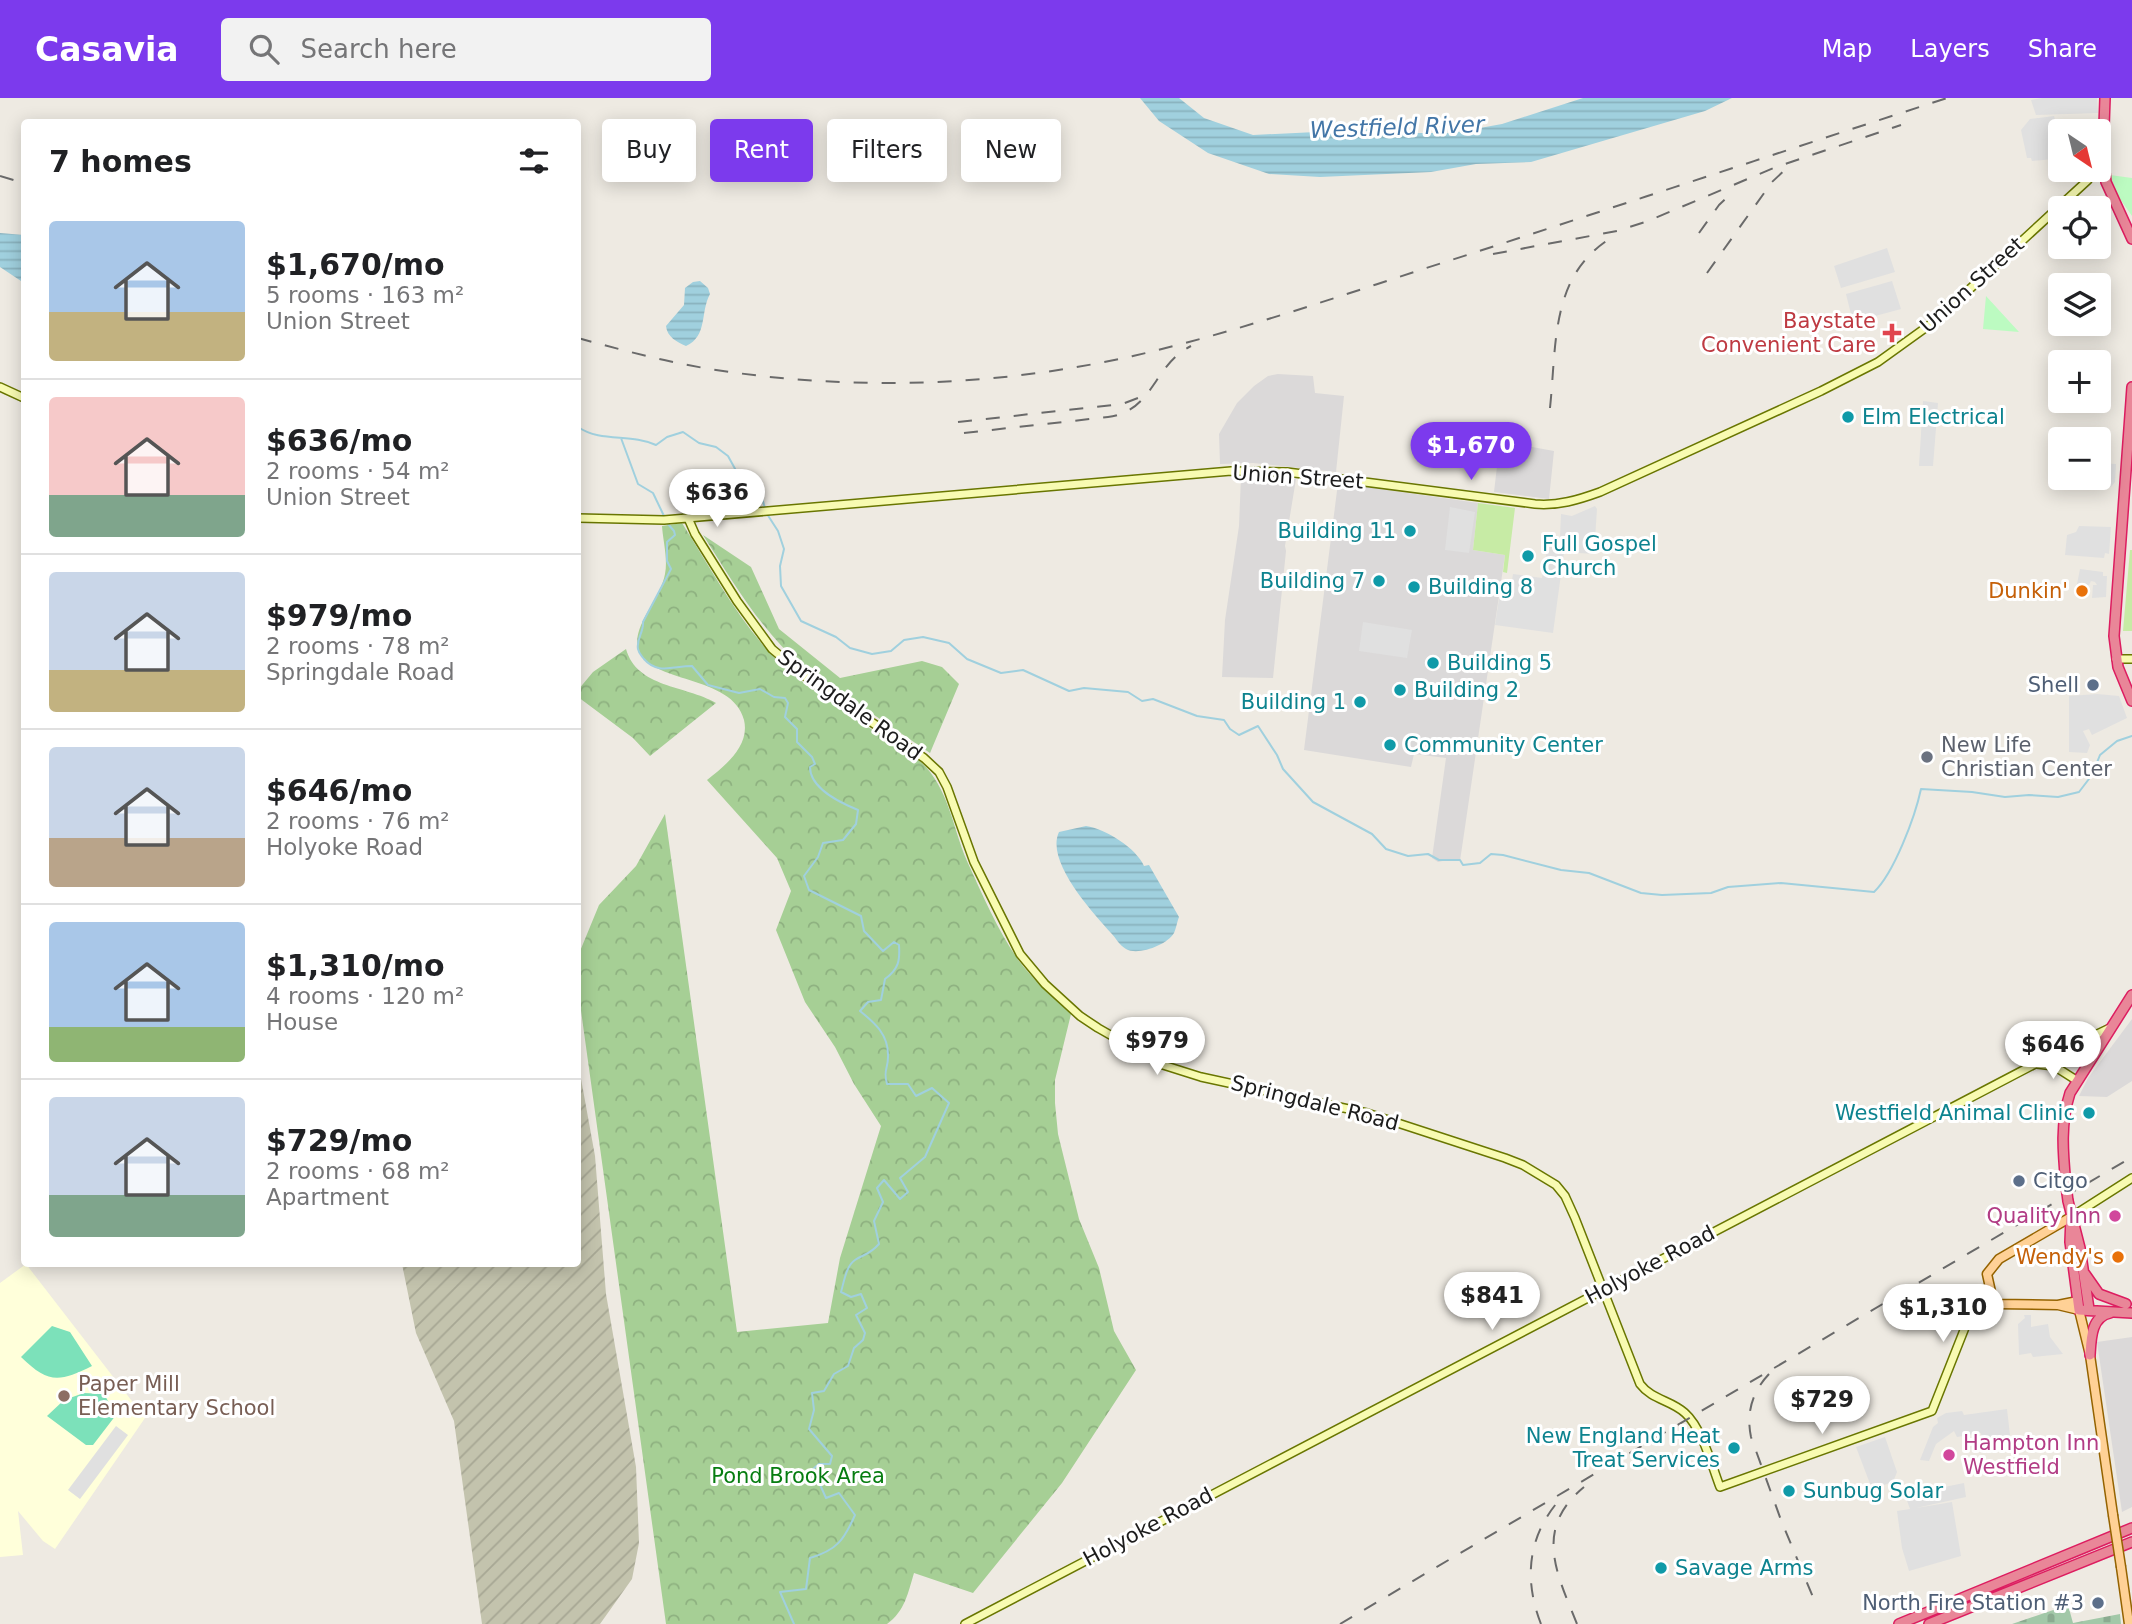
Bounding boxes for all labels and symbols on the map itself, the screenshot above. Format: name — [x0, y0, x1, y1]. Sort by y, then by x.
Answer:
water label: Westfield River — [1309, 111, 1486, 143]
north arrow — [2048, 119, 2110, 182]
street label: Union Street — [1915, 232, 2029, 338]
place label: Baystate Convenient Care — [1701, 309, 1876, 357]
marker: Baystate Convenient Care — [1882, 323, 1902, 343]
place label: Elm Electrical — [1862, 405, 2005, 429]
marker: Elm Electrical — [1840, 409, 1856, 425]
pin: $1,670 — [1414, 422, 1528, 482]
street label: Union Street — [1232, 460, 1364, 494]
pin: $636 — [676, 470, 758, 529]
place label: Building 11 — [1277, 519, 1396, 543]
marker: Building 11 — [1402, 523, 1418, 539]
place label: Full Gospel Church — [1542, 532, 1657, 580]
marker: Full Gospel Church — [1520, 548, 1536, 564]
place label: Building 7 — [1260, 569, 1365, 593]
marker: Building 7 — [1371, 573, 1387, 589]
place label: Building 8 — [1428, 575, 1533, 599]
marker: Building 8 — [1406, 579, 1422, 595]
place label: Dunkin' — [1988, 579, 2068, 603]
marker: Dunkin' — [2074, 583, 2090, 599]
street label: Springdale Road — [773, 645, 927, 765]
place label: Building 5 — [1447, 651, 1552, 675]
marker: Building 5 — [1425, 655, 1441, 671]
place label: Shell — [2028, 673, 2079, 697]
marker: Shell — [2085, 677, 2101, 693]
place label: Building 2 — [1414, 678, 1519, 702]
marker: Building 2 — [1392, 682, 1408, 698]
place label: Building 1 — [1241, 690, 1346, 714]
marker: Building 1 — [1352, 694, 1368, 710]
place label: Community Center — [1404, 733, 1603, 757]
place label: New Life Christian Center — [1941, 733, 2112, 781]
marker: Community Center — [1382, 737, 1398, 753]
marker: New Life Christian Center — [1919, 749, 1935, 765]
pin: $979 — [1116, 1018, 1198, 1077]
pin: $646 — [2012, 1021, 2094, 1081]
street label: Springdale Road — [1229, 1071, 1401, 1135]
place label: Westfield Animal Clinic — [1835, 1101, 2075, 1125]
marker: Westfield Animal Clinic — [2081, 1105, 2097, 1121]
place label: Citgo — [2033, 1169, 2088, 1193]
marker: Citgo — [2011, 1173, 2027, 1189]
place label: Quality Inn — [1986, 1204, 2101, 1228]
marker: Quality Inn — [2107, 1208, 2123, 1224]
street label: Holyoke Road — [1581, 1221, 1719, 1309]
place label: Wendy's — [2016, 1245, 2104, 1269]
marker: Wendy's — [2110, 1249, 2126, 1265]
pin: $841 — [1451, 1272, 1533, 1332]
pin: $1,310 — [1886, 1284, 2000, 1344]
place label: Paper Mill Elementary School — [78, 1372, 275, 1420]
pin: $729 — [1781, 1376, 1863, 1436]
marker: Paper Mill Elementary School — [56, 1388, 72, 1404]
place label: New England Heat Treat Services — [1526, 1424, 1720, 1472]
place label: Hampton Inn Westfield — [1963, 1431, 2099, 1479]
marker: New England Heat Treat Services — [1726, 1440, 1742, 1456]
marker: Hampton Inn Westfield — [1941, 1447, 1957, 1463]
park label: Pond Brook Area — [711, 1464, 885, 1488]
place label: Sunbug Solar — [1803, 1479, 1943, 1503]
street label: Holyoke Road — [1079, 1483, 1217, 1571]
marker: Sunbug Solar — [1781, 1483, 1797, 1499]
place label: Savage Arms — [1675, 1556, 1813, 1580]
marker: Savage Arms — [1653, 1560, 1669, 1576]
place label: North Fire Station #3 — [1862, 1591, 2084, 1615]
marker: North Fire Station #3 — [2090, 1595, 2106, 1611]

